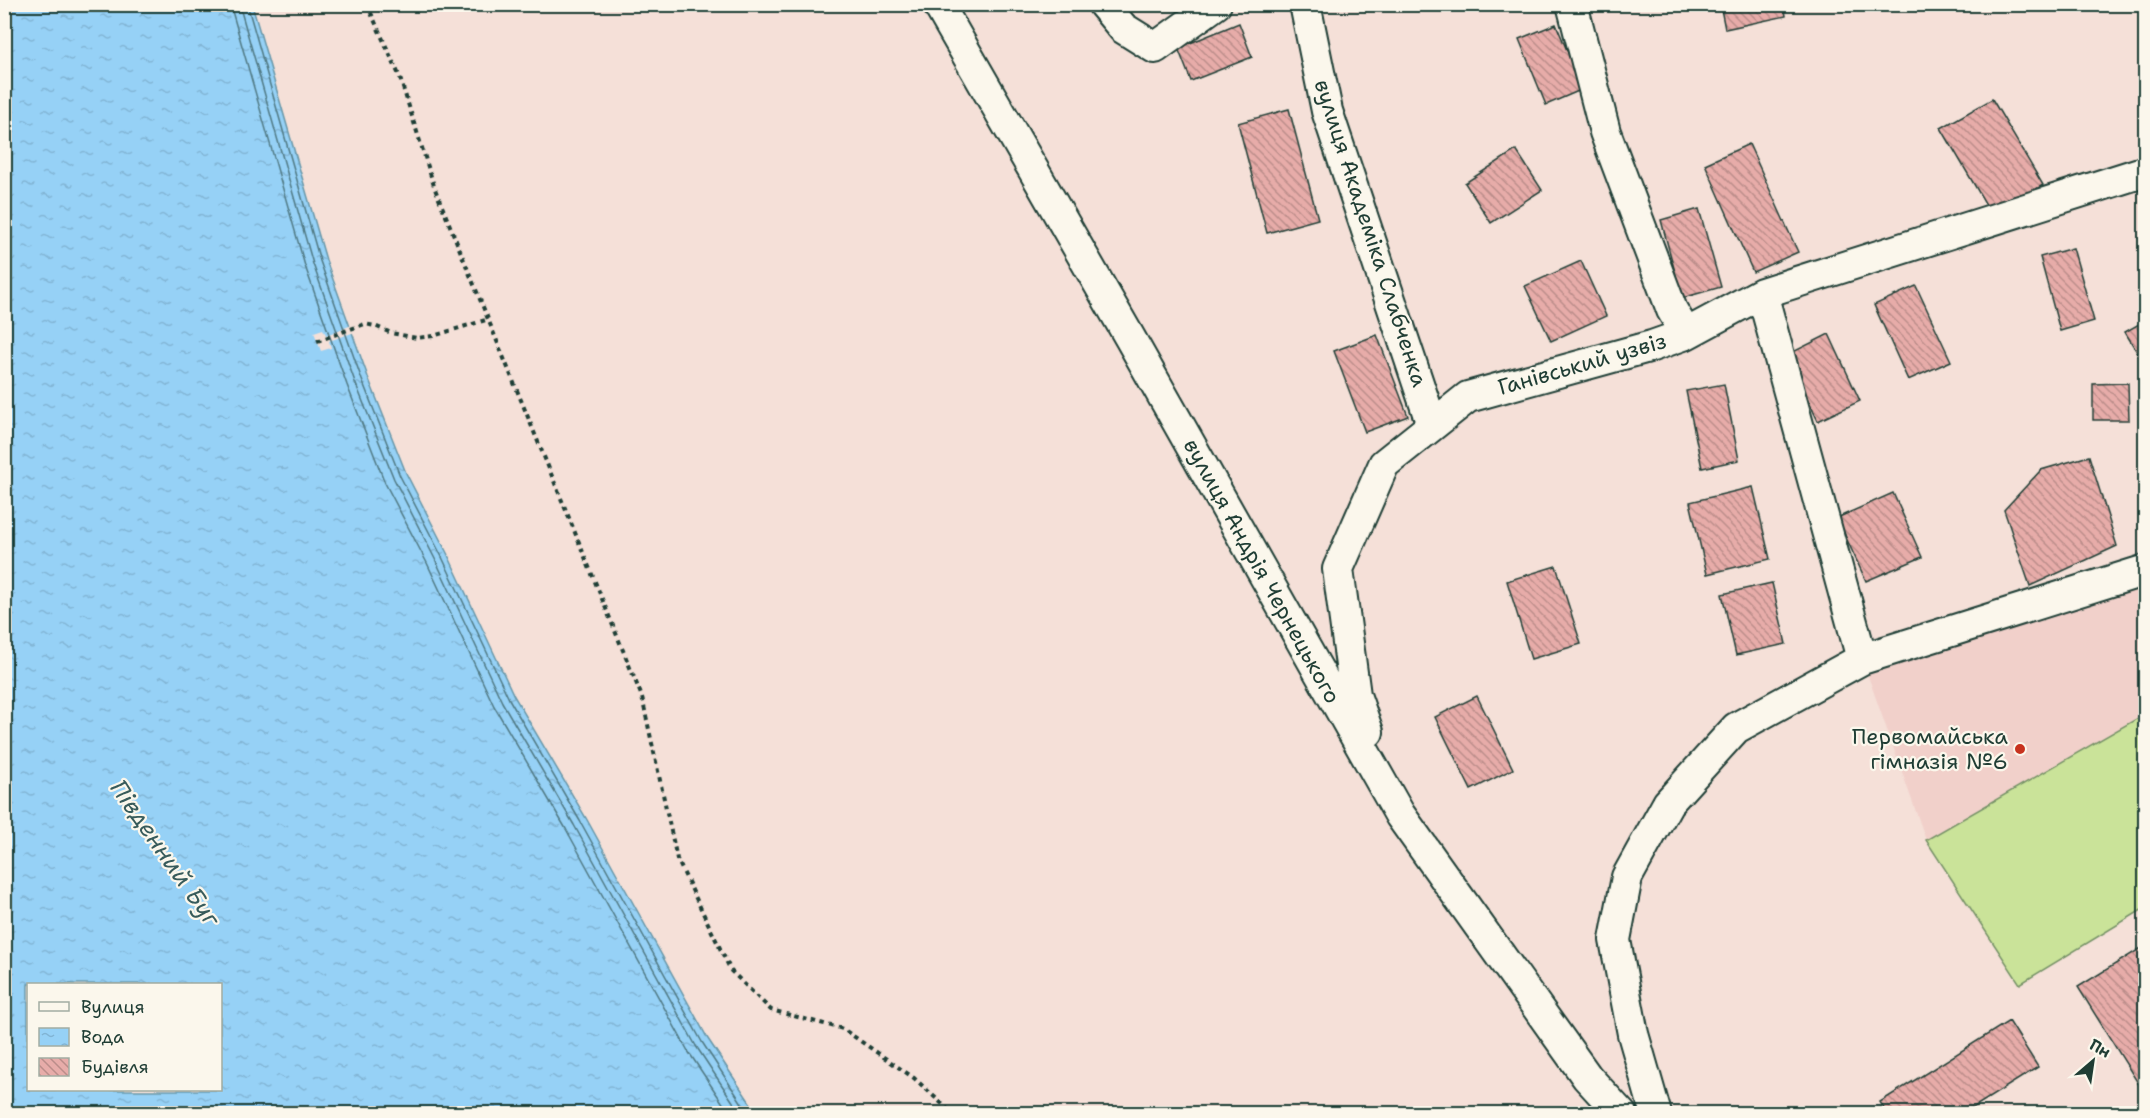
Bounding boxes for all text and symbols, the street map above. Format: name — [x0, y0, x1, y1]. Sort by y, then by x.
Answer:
street label: вулиця Академіка Слабченка — [1308, 76, 1435, 391]
street label: Ганівський узвіз — [1494, 326, 1670, 402]
street label: вулиця Андрія Чернецького — [1177, 433, 1347, 709]
place label: Первомайська гімназія №6 — [1852, 722, 2008, 776]
marker: Первомайська гімназія №6 — [2013, 742, 2027, 756]
water label: Південний Буг — [103, 774, 228, 934]
legend — [27, 983, 222, 1091]
text: Вулиця — [81, 995, 145, 1019]
text: Вода — [81, 1025, 124, 1049]
north arrow — [2063, 1031, 2123, 1091]
text: Пн — [2086, 1034, 2114, 1063]
text: Будівля — [81, 1055, 149, 1079]

